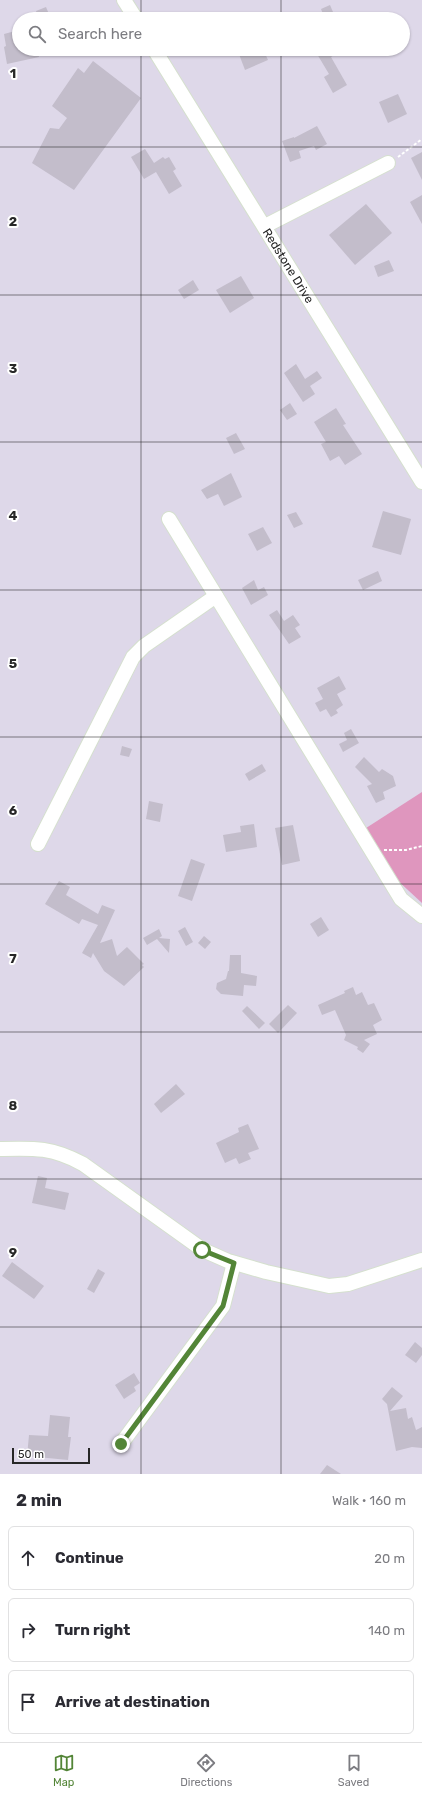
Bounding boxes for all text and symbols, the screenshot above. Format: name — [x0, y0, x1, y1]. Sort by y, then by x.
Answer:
search box — [12, 12, 410, 56]
icon: search — [26, 23, 48, 45]
text: Search here — [58, 25, 142, 43]
text: 1 — [10, 66, 16, 81]
text: 2 — [9, 214, 17, 229]
street label: Redstone Drive — [260, 226, 317, 306]
text: 3 — [9, 361, 18, 376]
text: 4 — [9, 508, 18, 523]
text: 5 — [9, 656, 17, 671]
text: 6 — [9, 803, 18, 818]
text: 7 — [9, 951, 17, 966]
text: 8 — [9, 1098, 18, 1113]
route start — [193, 1241, 211, 1259]
text: 9 — [9, 1245, 17, 1260]
route end — [112, 1435, 130, 1453]
scale bar — [12, 1446, 90, 1465]
text: 50 m — [18, 1448, 44, 1461]
text: 2 min — [16, 1490, 62, 1510]
text: Walk · 160 m — [332, 1493, 406, 1508]
icon: ahead — [17, 1547, 39, 1569]
text: Continue — [55, 1549, 124, 1567]
text: 20 m — [374, 1551, 405, 1566]
icon: right — [17, 1619, 39, 1641]
text: Turn right — [55, 1621, 130, 1639]
text: 140 m — [368, 1623, 405, 1638]
icon: arrive — [17, 1691, 39, 1713]
text: Arrive at destination — [55, 1693, 210, 1711]
tab: Map — [53, 1752, 75, 1789]
tab: Directions — [180, 1752, 232, 1789]
tab: Saved — [338, 1752, 369, 1789]

